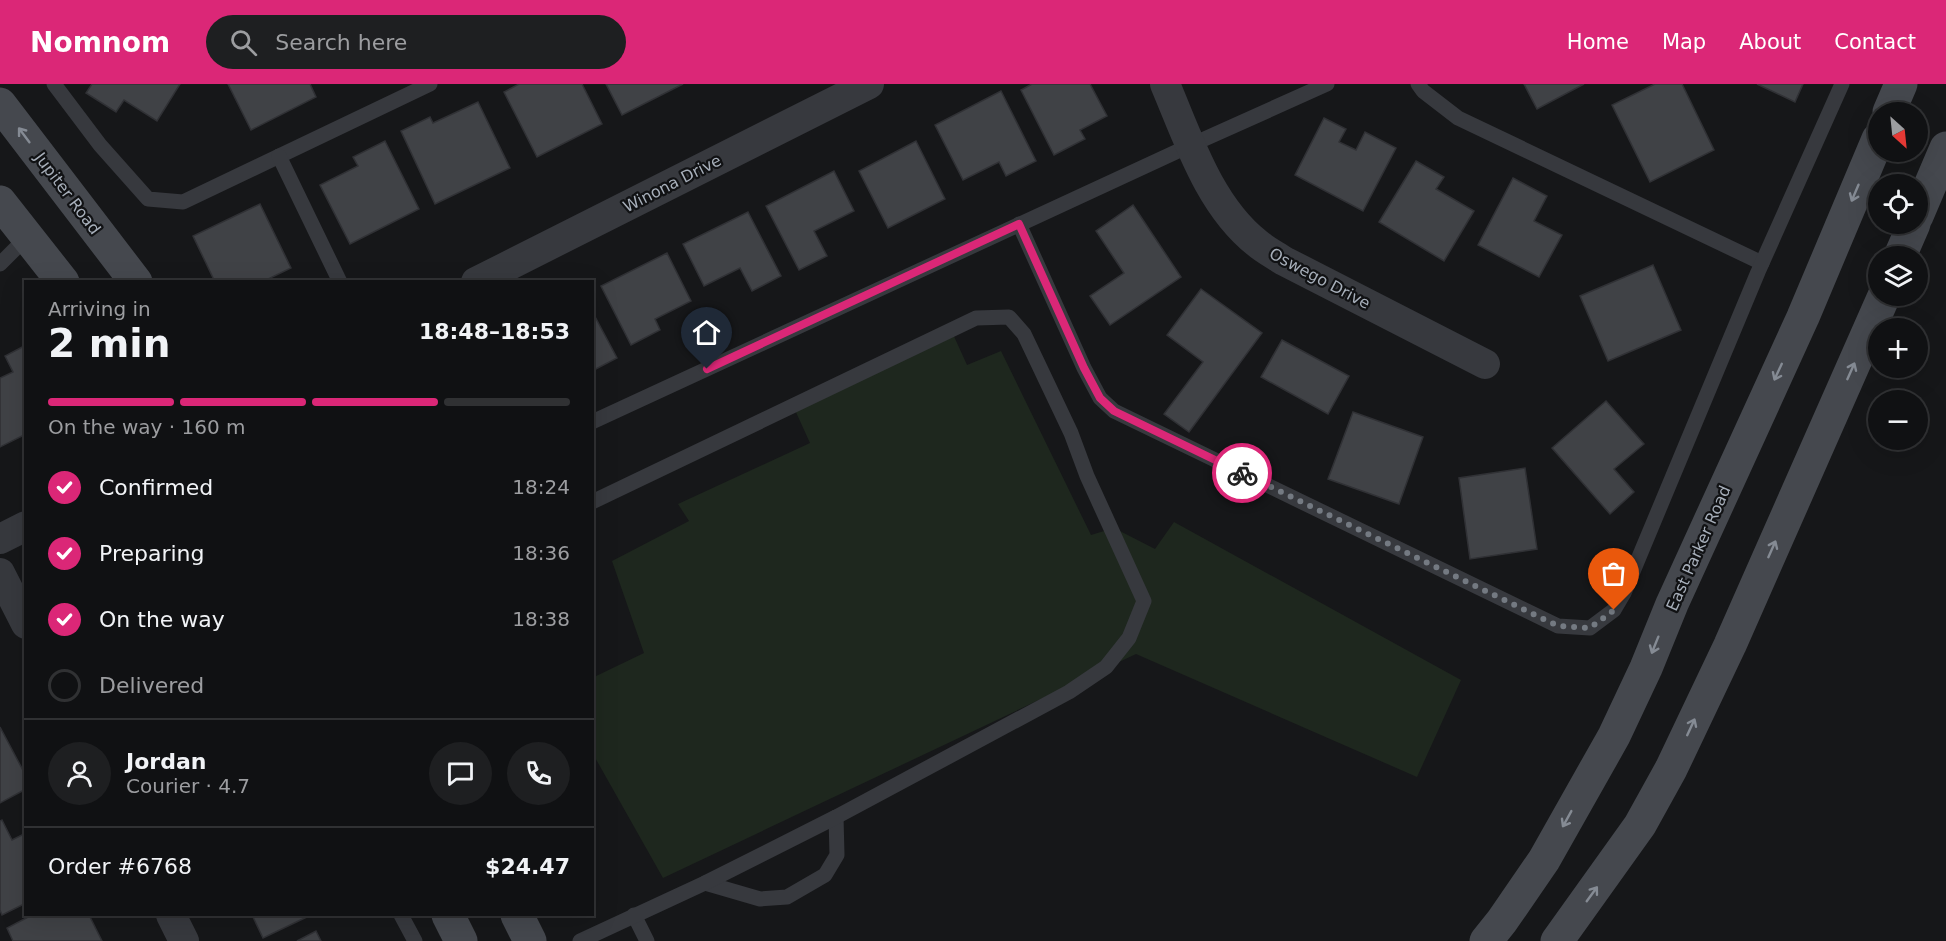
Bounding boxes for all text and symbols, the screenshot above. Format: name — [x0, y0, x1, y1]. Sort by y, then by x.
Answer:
search box — [206, 15, 626, 69]
text: Nomnom — [30, 26, 170, 59]
icon: search — [227, 26, 260, 59]
text: Search here — [275, 30, 407, 55]
text: Home — [1567, 30, 1629, 54]
text: Map — [1662, 30, 1706, 54]
text: About — [1739, 30, 1801, 54]
text: Contact — [1834, 30, 1916, 54]
north arrow — [1868, 102, 1928, 162]
map controls — [1868, 102, 1928, 450]
one-way arrow — [18, 128, 30, 144]
street label: Jupiter Road — [30, 148, 104, 238]
street label: Winona Drive — [620, 151, 724, 216]
button: locate — [1868, 174, 1928, 234]
one-way arrow — [1849, 183, 1860, 201]
street label: Oswego Drive — [1266, 244, 1373, 313]
button: layers — [1868, 246, 1928, 306]
text: Arriving in — [48, 297, 151, 321]
pin — [681, 307, 732, 369]
icon: home — [690, 316, 723, 349]
button: + — [1868, 318, 1928, 378]
text: 18:48–18:53 — [419, 319, 570, 344]
text: 2 min — [48, 321, 170, 366]
one-way arrow — [1772, 362, 1784, 380]
one-way arrow — [1846, 362, 1857, 381]
button: − — [1868, 390, 1928, 450]
text: On the way · 160 m — [48, 415, 246, 439]
courier — [1212, 443, 1272, 503]
icon: bike — [1226, 457, 1259, 490]
icon: check — [48, 471, 81, 504]
text: Confirmed — [99, 475, 213, 500]
text: 18:24 — [512, 475, 570, 499]
street label: East Parker Road — [1662, 483, 1735, 614]
icon: check — [48, 537, 81, 570]
text: Preparing — [99, 541, 205, 566]
text: 18:36 — [512, 541, 570, 565]
one-way arrow — [1767, 541, 1779, 559]
pin — [1588, 548, 1639, 610]
icon: bag — [1597, 557, 1630, 590]
icon: check — [48, 603, 81, 636]
text: On the way — [99, 607, 225, 632]
text: 18:38 — [512, 607, 570, 631]
one-way arrow — [1649, 635, 1660, 654]
text: Delivered — [99, 673, 204, 698]
one-way arrow — [1686, 718, 1698, 736]
button: person — [48, 742, 111, 805]
button: chat — [429, 742, 492, 805]
button: phone — [507, 742, 570, 805]
text: Jordan — [126, 749, 206, 774]
text: Courier · 4.7 — [126, 774, 250, 798]
one-way arrow — [1561, 810, 1573, 827]
text: Order #6768 — [48, 854, 192, 879]
text: $24.47 — [485, 854, 570, 879]
one-way arrow — [1586, 886, 1598, 902]

